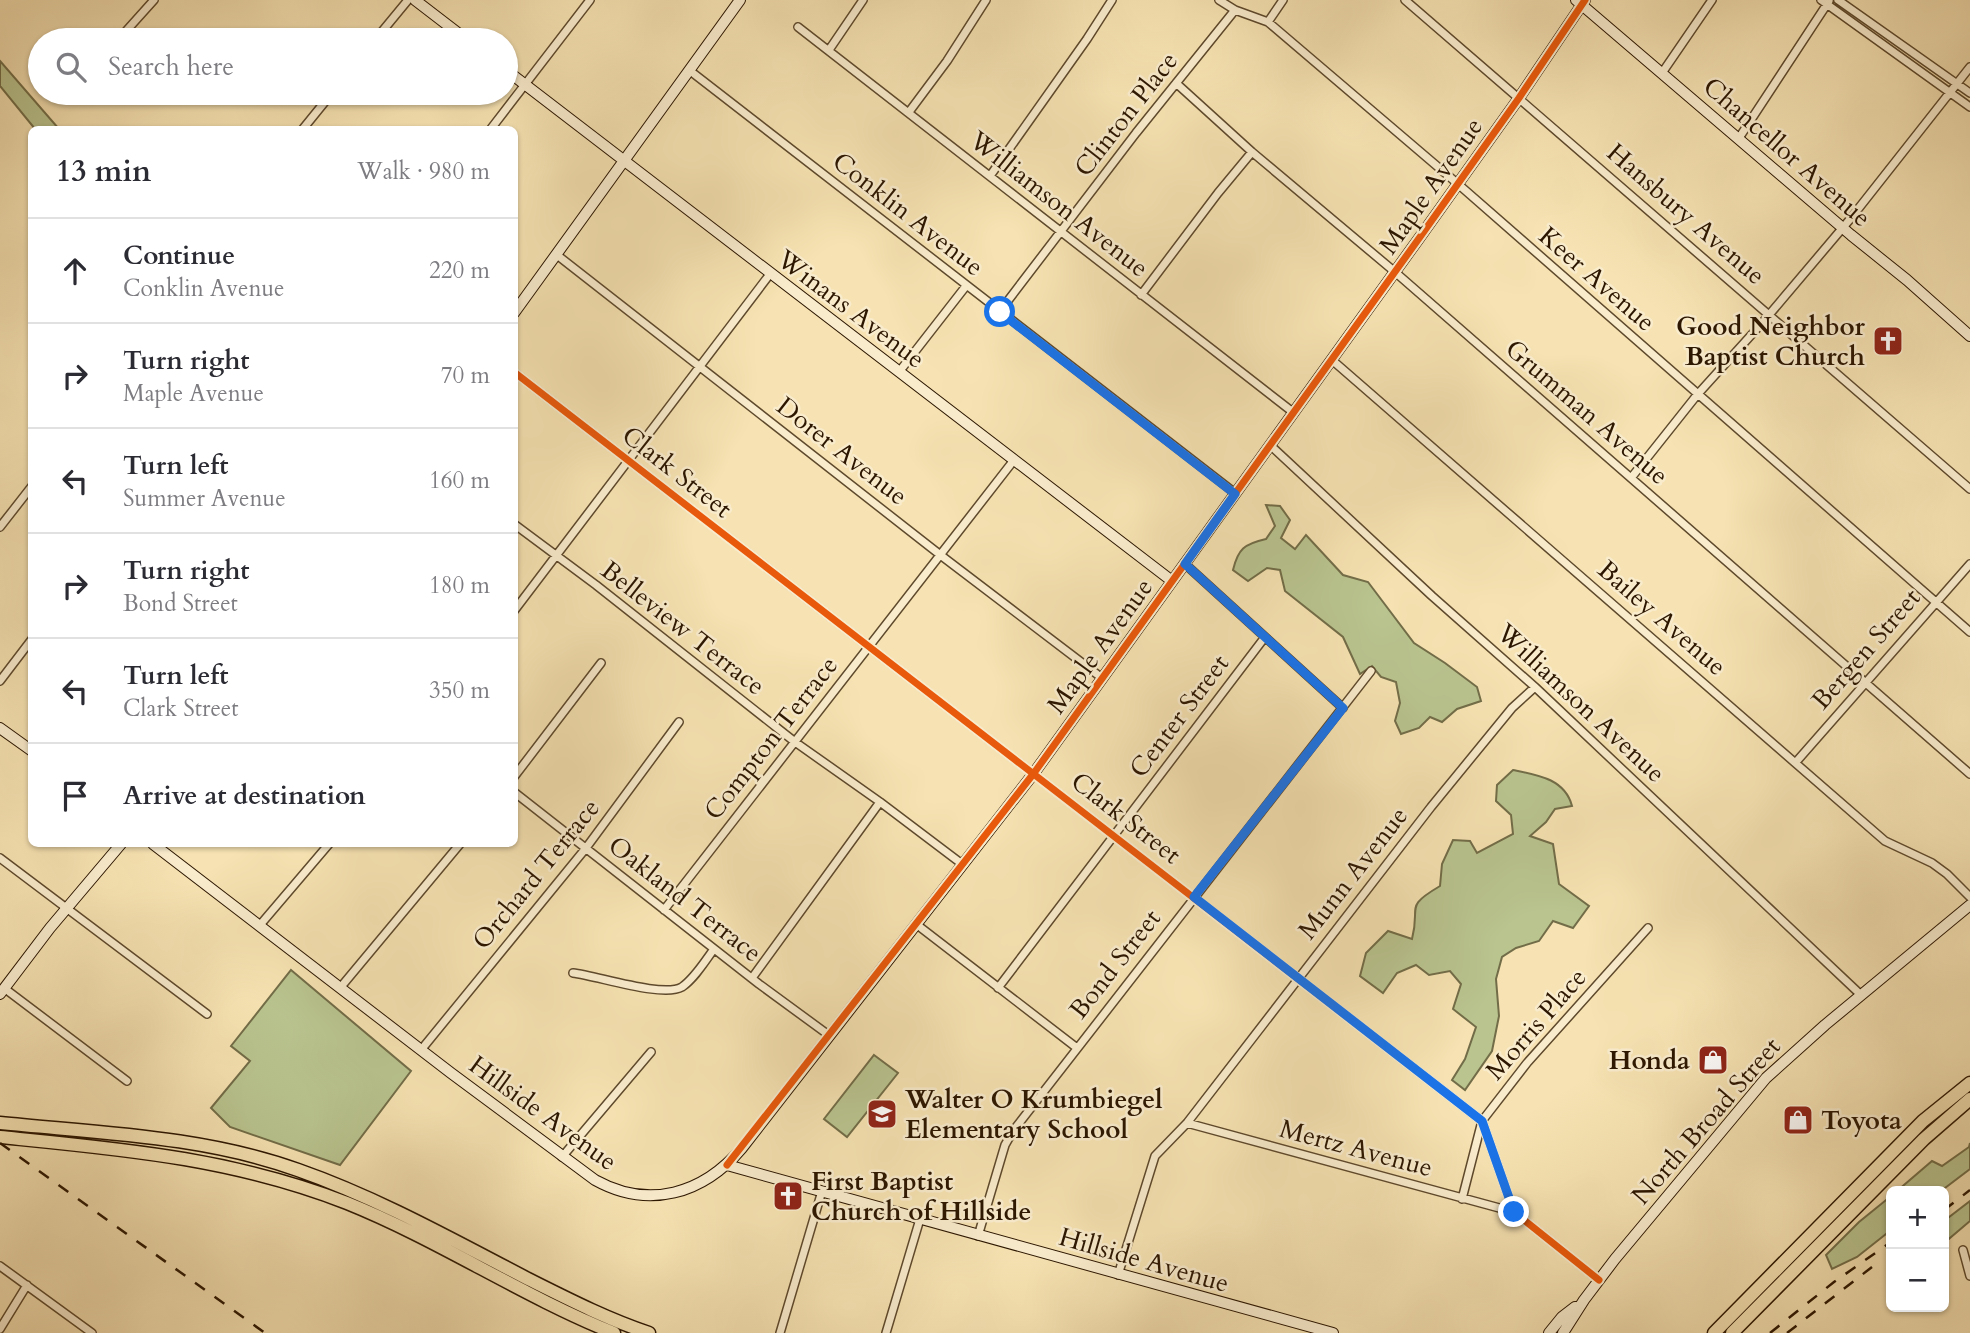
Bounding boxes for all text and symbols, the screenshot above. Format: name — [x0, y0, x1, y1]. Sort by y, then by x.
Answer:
search box — [28, 28, 518, 105]
street label: Clinton Place — [1066, 44, 1186, 184]
icon: search — [52, 48, 90, 86]
text: Search here — [108, 49, 234, 84]
street label: Chancellor Avenue — [1696, 69, 1878, 235]
street label: Maple Avenue — [1371, 111, 1491, 261]
street label: Williamson Avenue — [961, 122, 1156, 285]
street label: Hansbury Avenue — [1599, 135, 1773, 293]
street label: Conklin Avenue — [825, 144, 991, 284]
text: 13 min — [56, 151, 151, 192]
text: Walk · 980 m — [357, 156, 490, 187]
street label: Keer Avenue — [1531, 219, 1663, 339]
text: Continue — [123, 238, 235, 273]
street label: Winans Avenue — [769, 241, 932, 376]
icon: ahead — [56, 252, 94, 290]
text: 220 m — [429, 255, 490, 286]
text: Conklin Avenue — [123, 273, 285, 304]
route start — [984, 296, 1015, 327]
place label: Good Neighbor Baptist Church — [1676, 309, 1866, 374]
church icon: Good Neighbor Baptist Church — [1871, 324, 1905, 358]
street label: Grumman Avenue — [1498, 331, 1676, 493]
text: Turn right — [123, 343, 250, 378]
icon: right — [56, 357, 94, 395]
text: 70 m — [441, 360, 490, 391]
text: Maple Avenue — [123, 378, 264, 409]
street label: Dorer Avenue — [769, 389, 915, 513]
street label: Clark Street — [615, 418, 739, 526]
text: Turn left — [123, 448, 228, 483]
icon: left — [56, 462, 94, 500]
text: 160 m — [429, 465, 490, 496]
text: Summer Avenue — [123, 483, 286, 514]
street label: Bailey Avenue — [1590, 552, 1734, 684]
text: Turn right — [123, 553, 250, 588]
street label: Belleview Terrace — [594, 553, 772, 703]
icon: right — [56, 567, 94, 605]
text: 180 m — [429, 570, 490, 601]
street label: Maple Avenue — [1039, 571, 1161, 721]
street label: Bergen Street — [1804, 581, 1928, 717]
text: Bond Street — [123, 588, 238, 619]
street label: Williamson Avenue — [1488, 615, 1673, 790]
street label: Center Street — [1121, 647, 1237, 785]
street label: Compton Terrace — [696, 649, 846, 827]
text: Turn left — [123, 658, 228, 693]
icon: left — [56, 672, 94, 710]
text: 350 m — [429, 675, 490, 706]
text: Clark Street — [123, 693, 239, 724]
street label: Clark Street — [1064, 764, 1188, 872]
icon: arrive — [56, 777, 94, 815]
text: Arrive at destination — [123, 778, 366, 813]
street label: Orchard Terrace — [464, 791, 608, 957]
street label: Munn Avenue — [1290, 799, 1416, 947]
street label: Oakland Terrace — [601, 828, 769, 970]
street label: Bond Street — [1061, 902, 1169, 1026]
street label: Morris Place — [1478, 961, 1594, 1087]
street label: North Broad Street — [1624, 1030, 1788, 1212]
place label: Honda — [1609, 1043, 1690, 1078]
shop icon: Honda — [1696, 1043, 1730, 1077]
street label: Hillside Avenue — [462, 1047, 624, 1179]
place label: Walter O Krumbiegel Elementary School — [904, 1082, 1163, 1147]
school or university icon: Walter O Krumbiegel Elementary School — [865, 1097, 899, 1131]
shop icon: Toyota — [1781, 1103, 1815, 1137]
place label: Toyota — [1821, 1103, 1902, 1138]
street label: Mertz Avenue — [1276, 1111, 1436, 1185]
place label: First Baptist Church of Hillside — [811, 1164, 1031, 1229]
church icon: First Baptist Church of Hillside — [771, 1179, 805, 1213]
map controls — [1886, 1186, 1949, 1312]
button: + — [1886, 1186, 1949, 1249]
route end — [1498, 1196, 1529, 1227]
street label: Hillside Avenue — [1055, 1219, 1233, 1301]
button: − — [1886, 1249, 1949, 1312]

